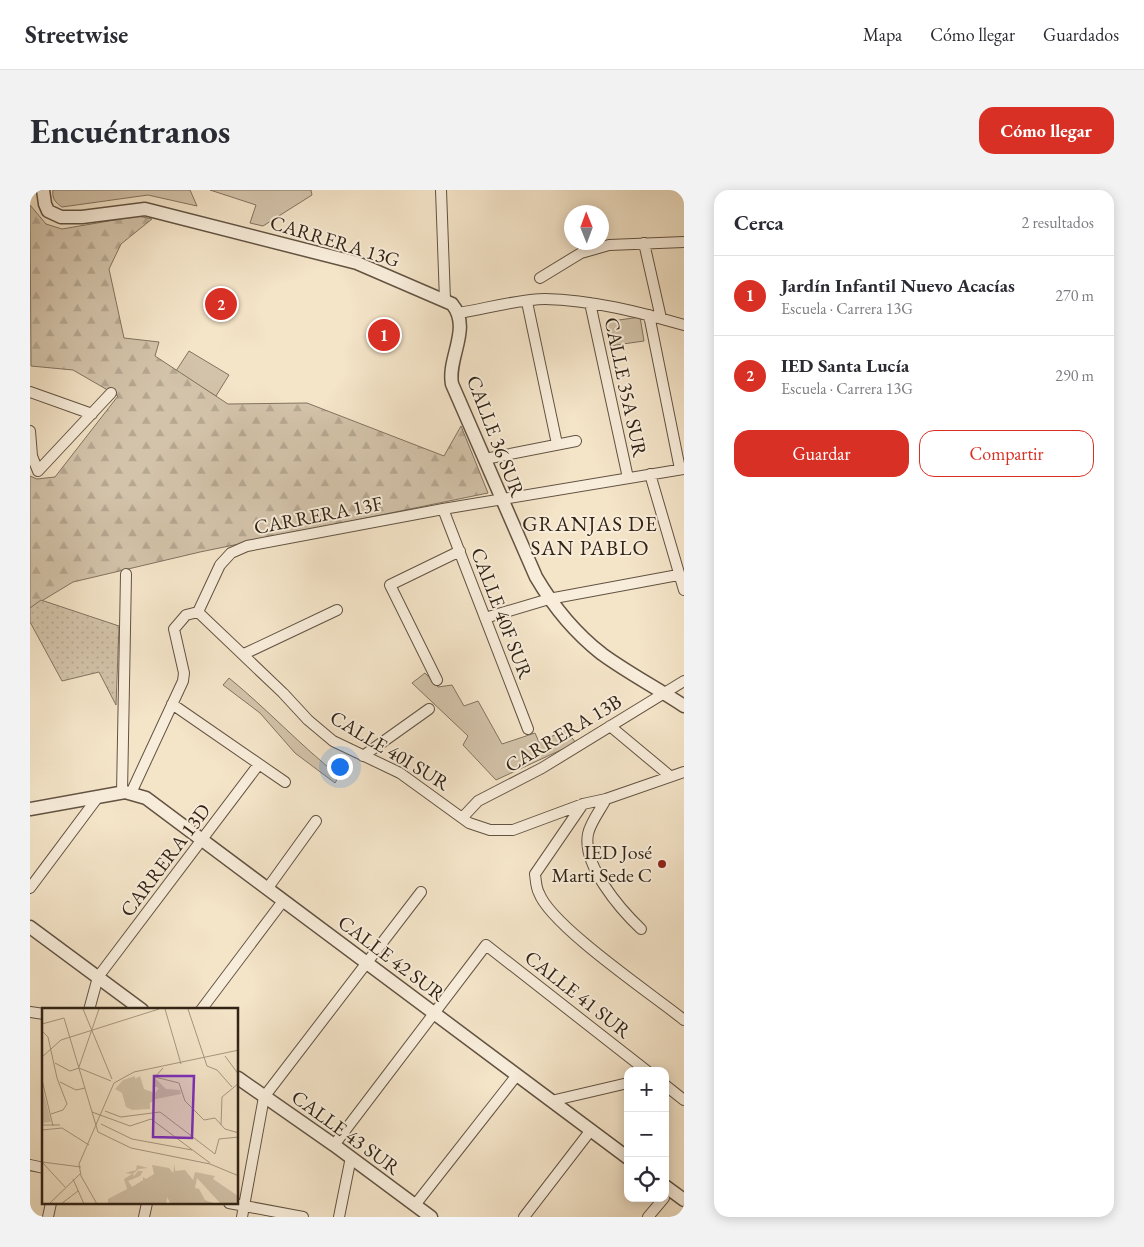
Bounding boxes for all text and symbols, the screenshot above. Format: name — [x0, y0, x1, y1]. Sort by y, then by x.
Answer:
text: Streetwise — [25, 19, 128, 50]
text: Mapa — [863, 23, 902, 46]
text: Cómo llegar — [930, 23, 1015, 46]
text: Guardados — [1043, 23, 1119, 46]
button: Cómo llegar — [979, 107, 1114, 154]
text: Encuéntranos — [30, 108, 230, 153]
north arrow — [564, 205, 609, 250]
street label: CARRERA 13G — [267, 209, 403, 273]
text: Cerca — [734, 209, 784, 236]
text: 2 resultados — [1022, 212, 1094, 233]
text: Jardín Infantil Nuevo Acacías — [781, 273, 1015, 298]
pin: 2 — [205, 285, 237, 323]
text: 1 — [746, 285, 754, 306]
text: 270 m — [1055, 285, 1094, 306]
text: Escuela · Carrera 13G — [781, 298, 913, 319]
street label: CALLE 35A SUR — [599, 315, 654, 460]
pin: 1 — [368, 316, 400, 354]
text: IED Santa Lucía — [781, 353, 909, 378]
text: 2 — [746, 365, 754, 386]
text: 290 m — [1055, 365, 1094, 386]
street label: CALLE 36 SUR — [461, 371, 531, 501]
text: Escuela · Carrera 13G — [781, 378, 913, 399]
button: Guardar — [734, 430, 909, 477]
button: Compartir — [919, 430, 1094, 477]
street label: CARRERA 13F — [252, 490, 384, 540]
district label: GRANJAS DE SAN PABLO — [522, 510, 658, 561]
street label: CALLE 40F SUR — [465, 544, 539, 683]
street label: CARRERA 13B — [500, 688, 626, 778]
street label: CALLE 40I SUR — [325, 704, 455, 796]
your location — [327, 754, 353, 780]
street label: CARRERA 13D — [114, 798, 216, 922]
place label: IED José Marti Sede C — [552, 839, 652, 888]
marker: IED José Marti Sede C — [656, 858, 668, 870]
street label: CALLE 42 SUR — [333, 909, 452, 1007]
street label: CALLE 41 SUR — [519, 944, 637, 1044]
inset map — [42, 1008, 239, 1204]
map controls — [624, 1067, 669, 1202]
button: + — [624, 1067, 669, 1112]
street label: CALLE 43 SUR — [286, 1084, 406, 1181]
button: − — [624, 1112, 669, 1157]
button: locate — [624, 1157, 669, 1202]

